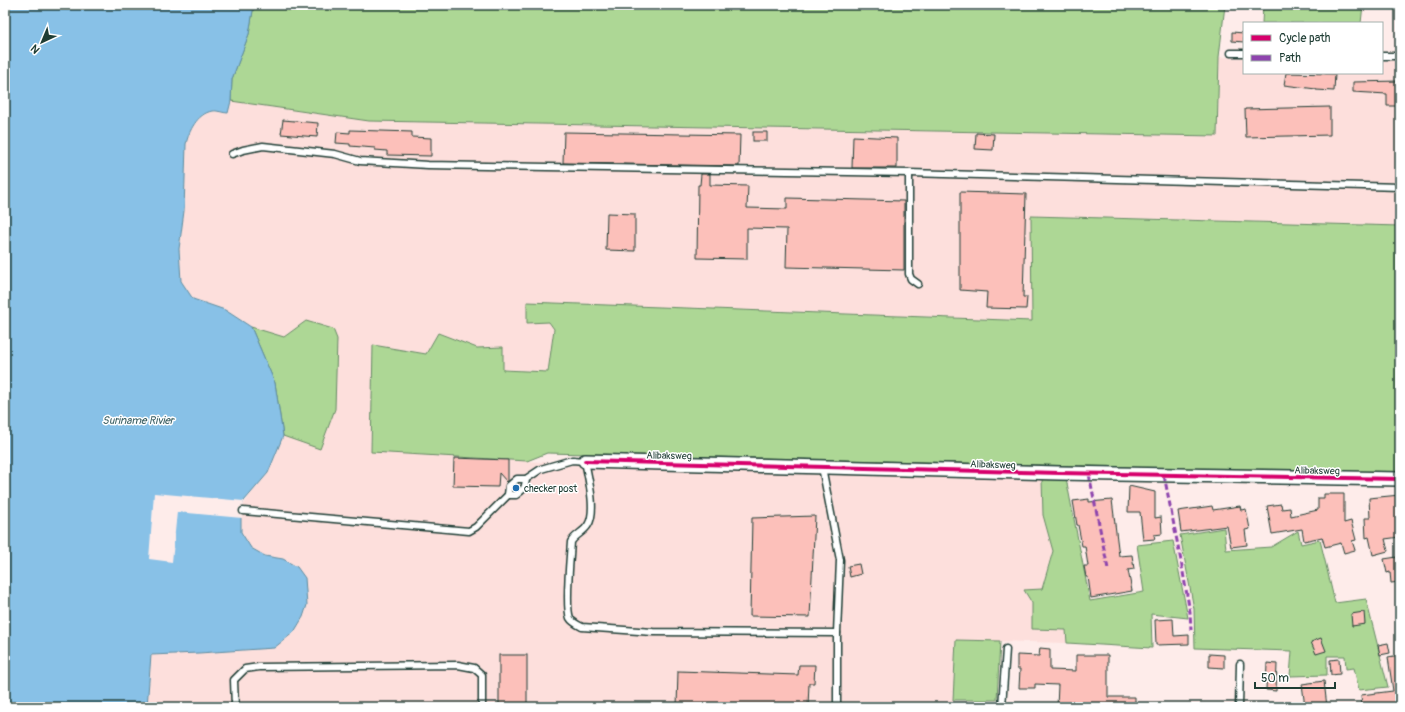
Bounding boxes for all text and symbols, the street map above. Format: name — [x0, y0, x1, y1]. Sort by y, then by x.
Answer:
north arrow — [22, 22, 62, 62]
legend — [1243, 22, 1383, 74]
text: Cycle path — [1279, 31, 1331, 46]
text: N — [28, 41, 43, 56]
text: Path — [1279, 51, 1301, 66]
water label: Suriname Rivier — [102, 414, 176, 427]
street label: Alibaksweg — [646, 450, 692, 462]
street label: Alibaksweg — [970, 458, 1016, 472]
street label: Alibaksweg — [1294, 465, 1340, 477]
marker: checker post — [511, 483, 521, 493]
place label: checker post — [524, 483, 578, 495]
scale bar — [1255, 664, 1335, 690]
text: 50 m — [1261, 671, 1289, 686]

